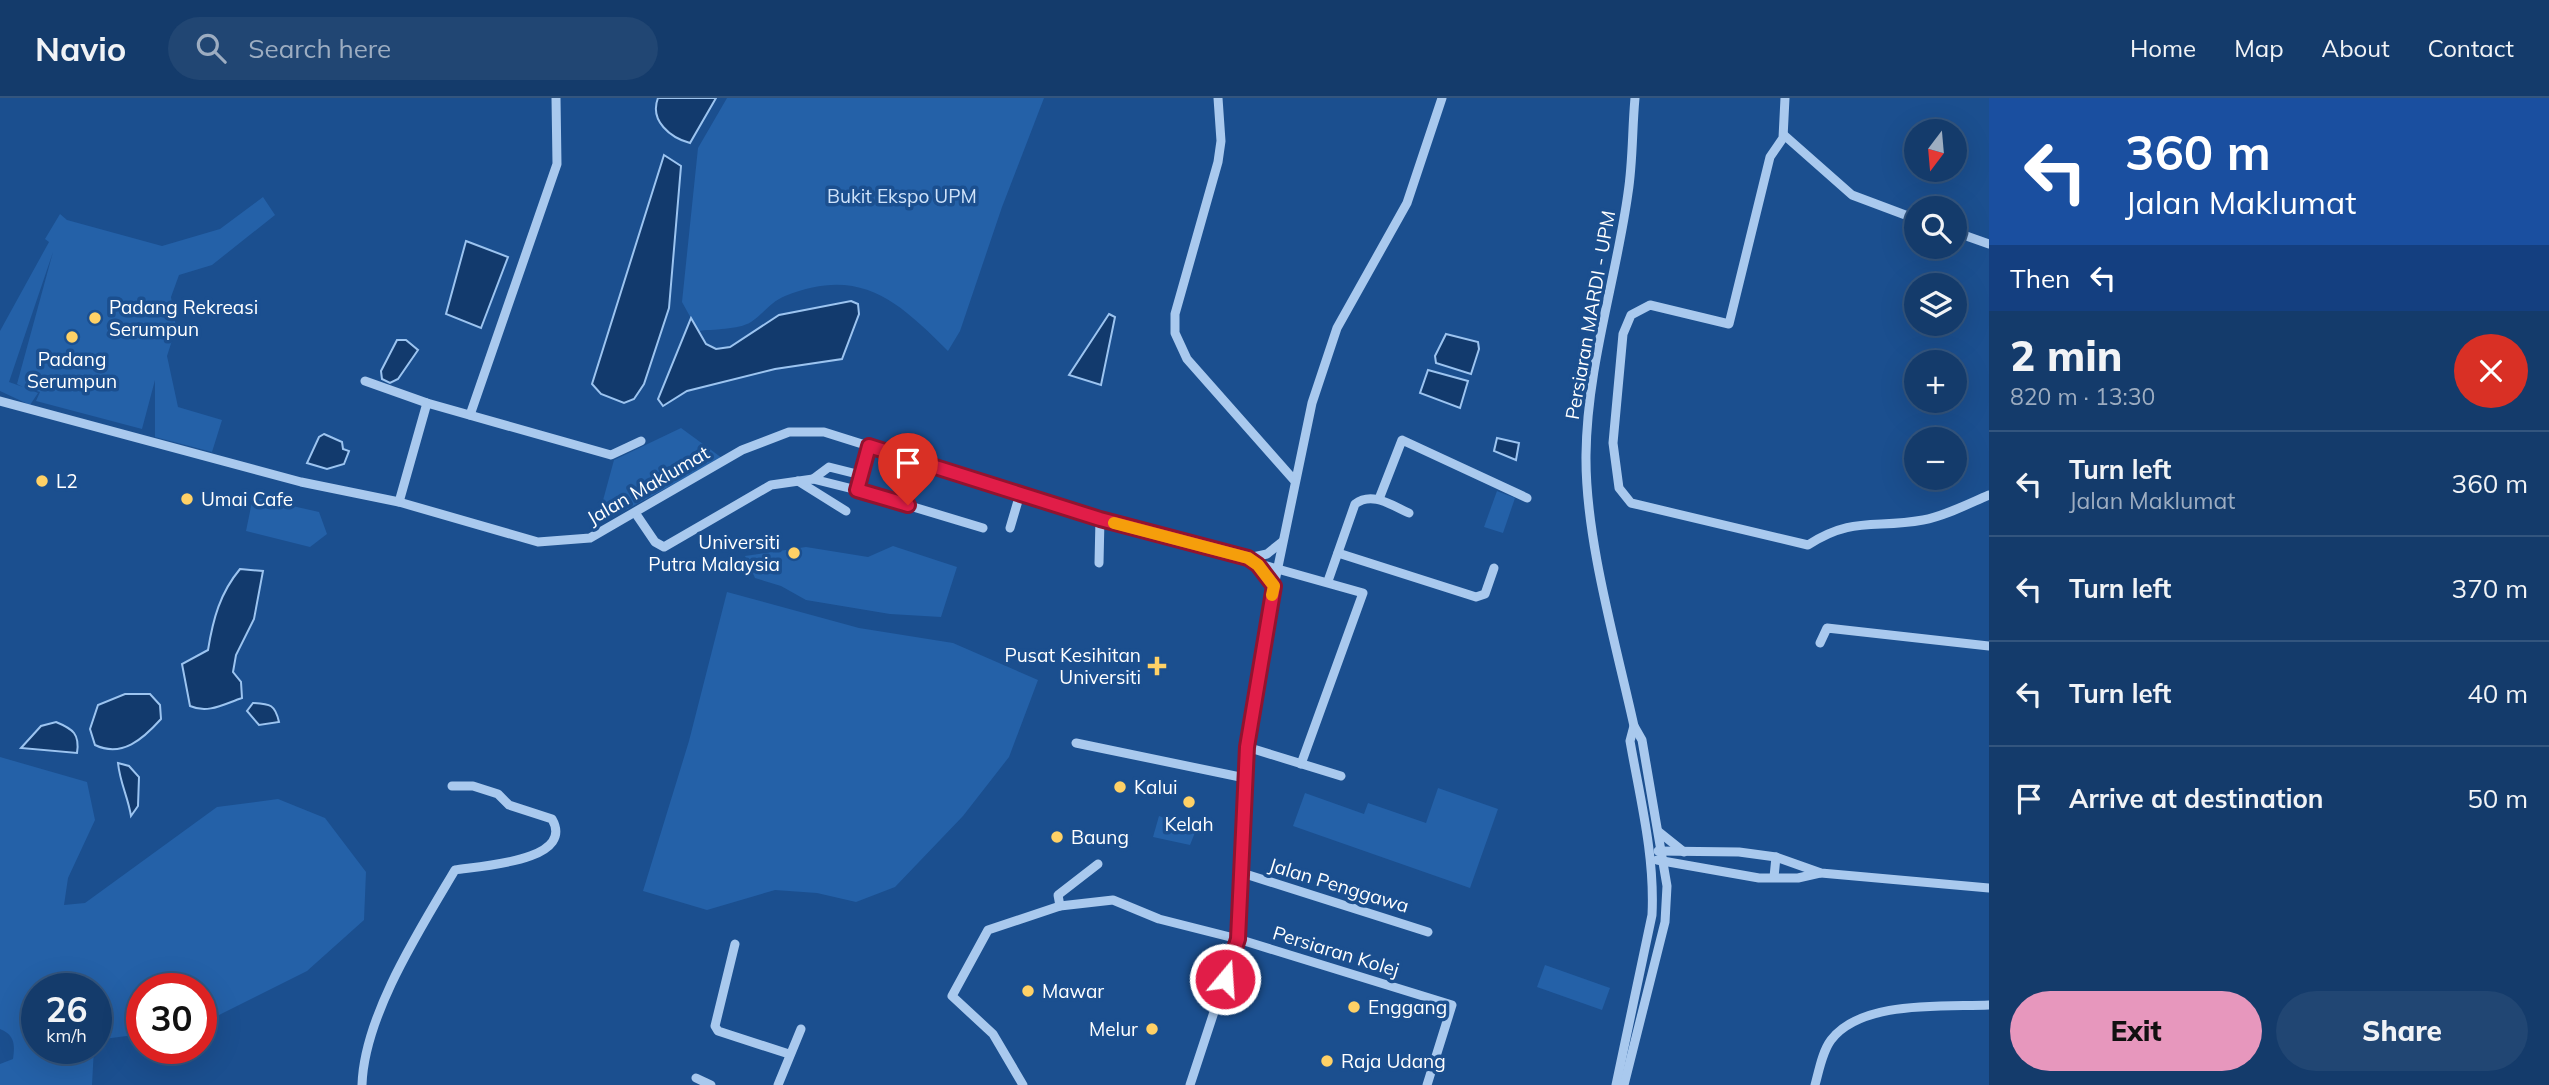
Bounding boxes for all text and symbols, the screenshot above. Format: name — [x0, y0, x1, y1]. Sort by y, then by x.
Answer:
search box — [168, 17, 658, 80]
text: Navio — [35, 28, 126, 69]
icon: search — [192, 29, 230, 67]
text: Search here — [248, 32, 391, 65]
text: Home — [2130, 33, 2196, 63]
text: Map — [2234, 33, 2284, 63]
text: About — [2322, 33, 2390, 63]
text: Contact — [2428, 33, 2514, 63]
north arrow — [1904, 119, 1967, 182]
map controls — [1904, 119, 1967, 490]
text: 360 m — [2125, 121, 2271, 182]
icon: left — [2010, 126, 2101, 217]
text: Jalan Maklumat — [2125, 182, 2356, 222]
park label: Bukit Ekspo UPM — [827, 184, 977, 208]
button: search — [1904, 196, 1967, 259]
street label: Persiaran MARDI - UPM — [1560, 209, 1620, 421]
icon: left — [2084, 259, 2122, 297]
text: Then — [2010, 262, 2070, 295]
button: layers — [1904, 273, 1967, 336]
place label: Padang Rekreasi Serumpun — [109, 295, 258, 341]
marker: Padang Rekreasi Serumpun — [87, 310, 103, 326]
marker: Padang Serumpun — [64, 329, 80, 345]
text: 2 min — [2010, 329, 2123, 382]
button: close — [2454, 334, 2528, 408]
place label: Padang Serumpun — [27, 347, 117, 393]
button: + — [1904, 350, 1967, 413]
text: 820 m · 13:30 — [2010, 382, 2155, 411]
button: − — [1904, 427, 1967, 490]
pin — [878, 433, 938, 505]
street label: Jalan Maklumat — [583, 440, 714, 530]
icon: arrive — [889, 444, 927, 482]
text: Turn left — [2069, 453, 2171, 486]
icon: left — [2010, 465, 2048, 503]
text: 360 m — [2452, 467, 2528, 500]
place label: L2 — [56, 469, 78, 493]
marker: L2 — [34, 473, 50, 489]
text: Jalan Maklumat — [2069, 486, 2235, 515]
place label: Umai Cafe — [201, 487, 293, 511]
marker: Umai Cafe — [179, 491, 195, 507]
place label: Universiti Putra Malaysia — [648, 530, 780, 576]
marker: Universiti Putra Malaysia — [786, 545, 802, 561]
icon: left — [2010, 570, 2048, 608]
text: Turn left — [2069, 572, 2171, 605]
text: 370 m — [2452, 572, 2528, 605]
place label: Pusat Kesihitan Universiti — [1004, 643, 1141, 689]
marker: Pusat Kesihitan Universiti — [1147, 656, 1167, 676]
icon: left — [2010, 675, 2048, 713]
text: Turn left — [2069, 677, 2171, 710]
text: 40 m — [2467, 677, 2528, 710]
place label: Kalui — [1134, 775, 1177, 799]
marker: Kalui — [1112, 779, 1128, 795]
icon: arrive — [2010, 780, 2048, 818]
text: Arrive at destination — [2069, 782, 2324, 815]
text: 50 m — [2467, 782, 2528, 815]
marker: Kelah — [1181, 794, 1197, 810]
place label: Kelah — [1164, 812, 1214, 836]
place label: Baung — [1071, 825, 1129, 849]
marker: Baung — [1049, 829, 1065, 845]
street label: Jalan Penggawa — [1266, 852, 1412, 918]
street label: Persiaran Kolej — [1270, 920, 1402, 982]
position arrow — [1188, 942, 1262, 1016]
speed limit sign: 30 — [126, 973, 217, 1064]
place label: Mawar — [1042, 979, 1104, 1003]
marker: Mawar — [1020, 983, 1036, 999]
text: 26 — [45, 987, 88, 1031]
button: Exit — [2010, 991, 2262, 1071]
button: Share — [2276, 991, 2528, 1071]
place label: Enggang — [1368, 995, 1447, 1019]
marker: Enggang — [1346, 999, 1362, 1015]
place label: Melur — [1089, 1017, 1138, 1041]
marker: Melur — [1144, 1021, 1160, 1037]
text: km/h — [46, 1024, 87, 1047]
place label: Raja Udang — [1341, 1049, 1446, 1073]
marker: Raja Udang — [1319, 1053, 1335, 1069]

